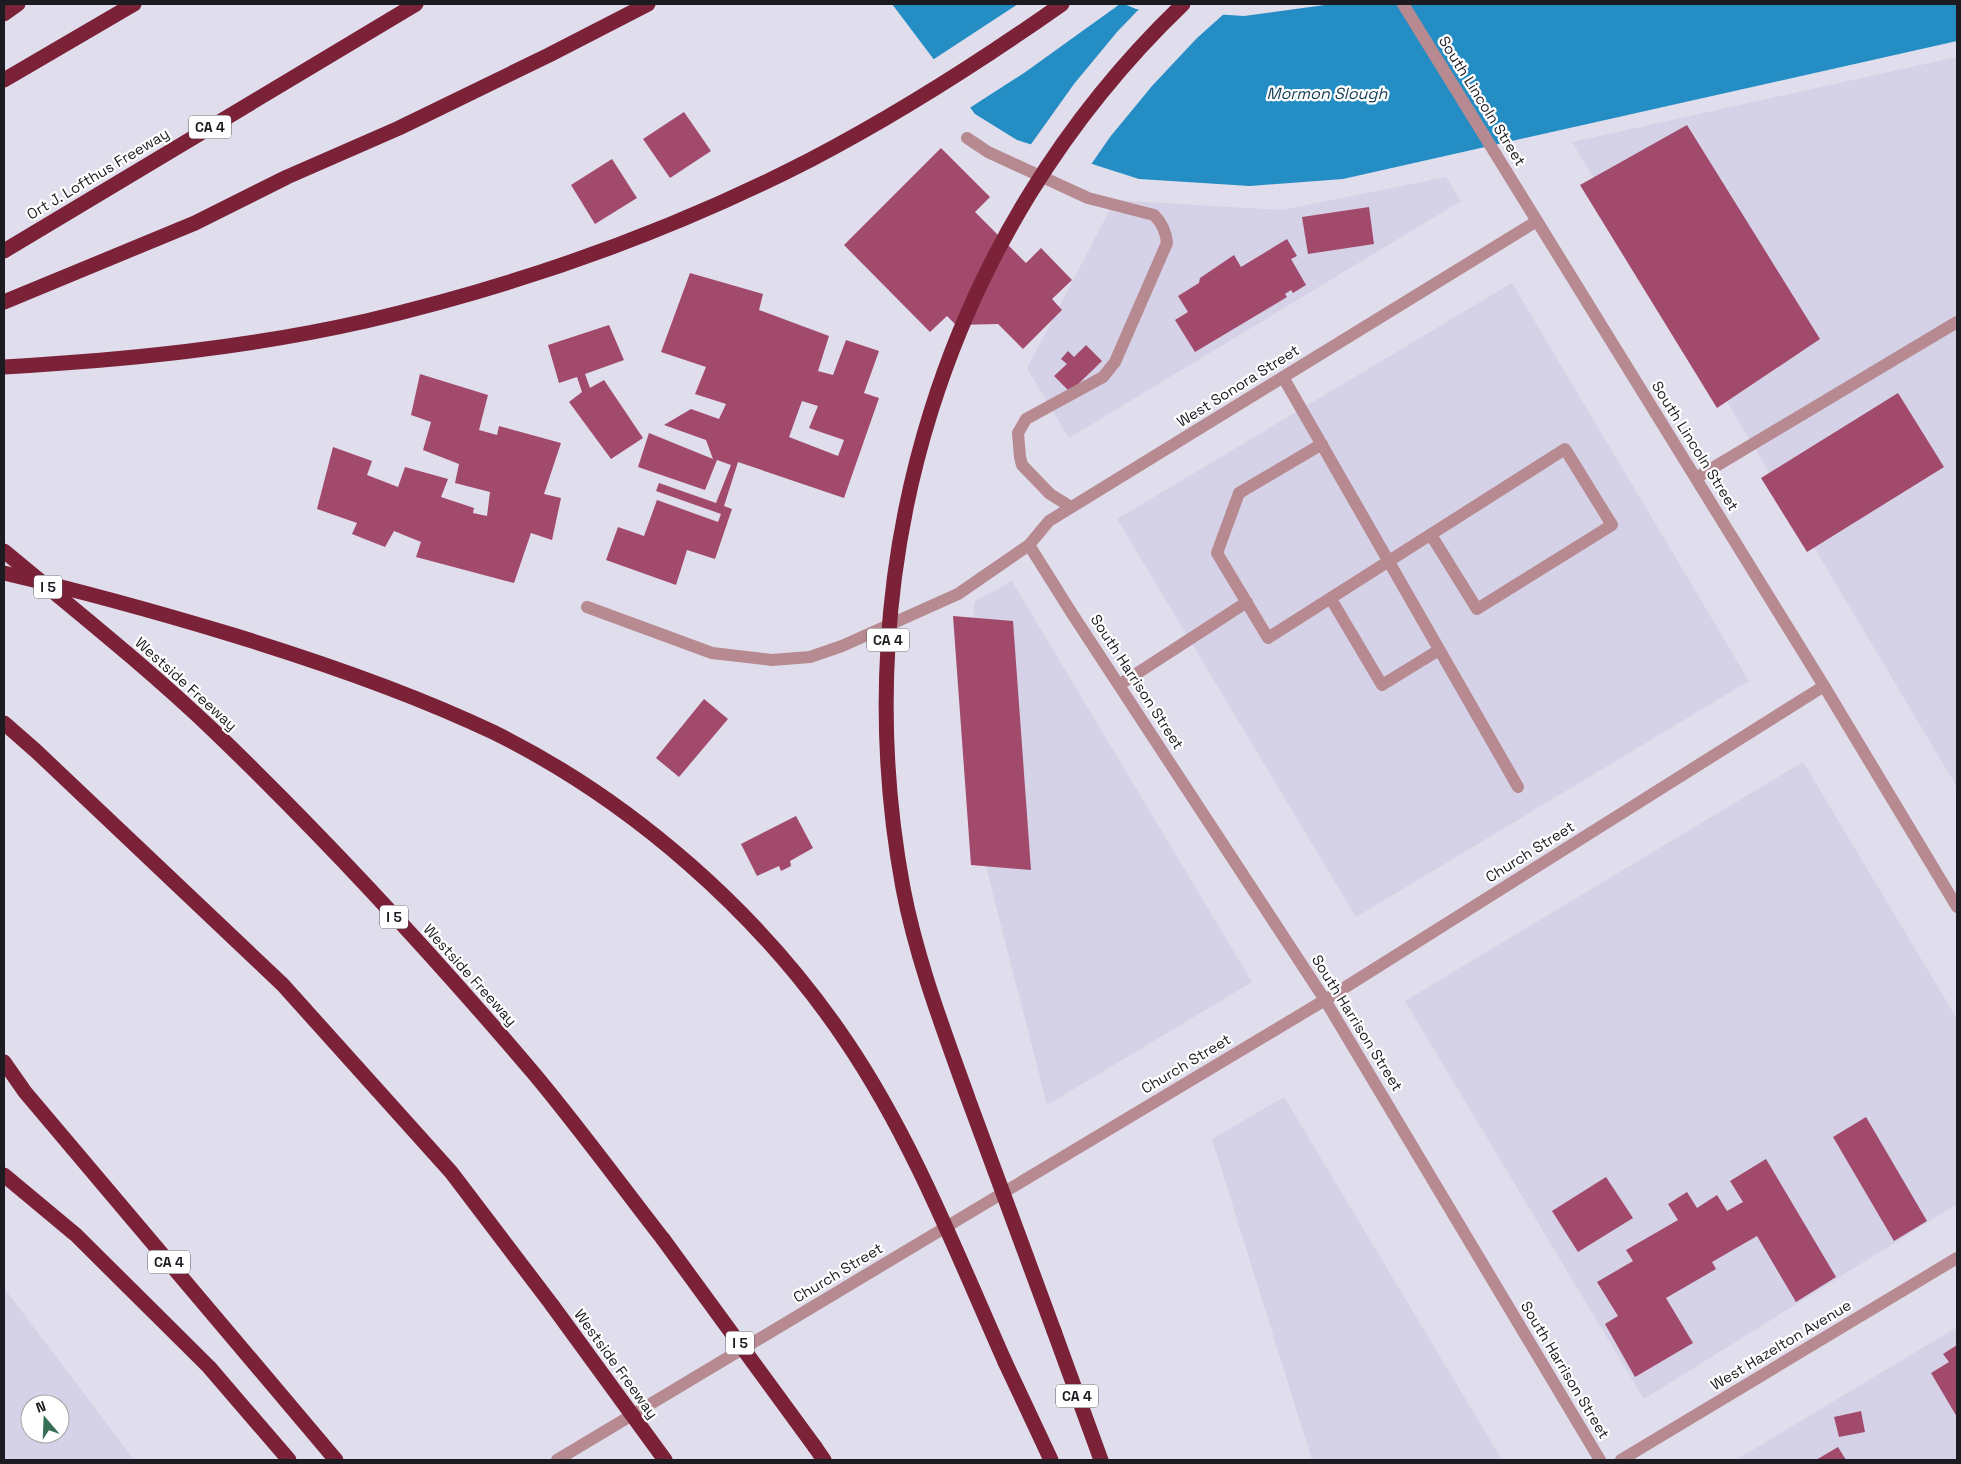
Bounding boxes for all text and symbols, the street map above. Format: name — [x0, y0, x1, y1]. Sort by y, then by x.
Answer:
street label: South Lincoln Street — [1435, 32, 1530, 169]
water label: Mormon Slough — [1267, 83, 1389, 104]
road number: CA 4 — [189, 115, 231, 138]
street label: Ort J. Lofthus Freeway — [23, 124, 172, 224]
street label: West Sonora Street — [1173, 340, 1303, 431]
street label: South Lincoln Street — [1648, 377, 1743, 514]
road number: I 5 — [34, 576, 62, 598]
street label: South Harrison Street — [1087, 611, 1188, 753]
road number: CA 4 — [867, 628, 909, 652]
street label: Westside Freeway — [131, 633, 241, 735]
street label: Church Street — [1482, 817, 1578, 886]
road number: I 5 — [380, 906, 408, 929]
street label: Westside Freeway — [419, 920, 521, 1030]
street label: South Harrison Street — [1308, 951, 1407, 1094]
street label: Church Street — [1138, 1029, 1234, 1098]
street label: Church Street — [790, 1238, 886, 1307]
road number: CA 4 — [148, 1250, 190, 1274]
street label: West Hazelton Avenue — [1707, 1295, 1855, 1394]
street label: South Harrison Street — [1517, 1298, 1614, 1442]
street label: Westside Freeway — [570, 1305, 663, 1422]
road number: I 5 — [726, 1332, 754, 1355]
road number: CA 4 — [1056, 1384, 1098, 1408]
north arrow — [20, 1394, 70, 1444]
text: N — [33, 1397, 48, 1417]

